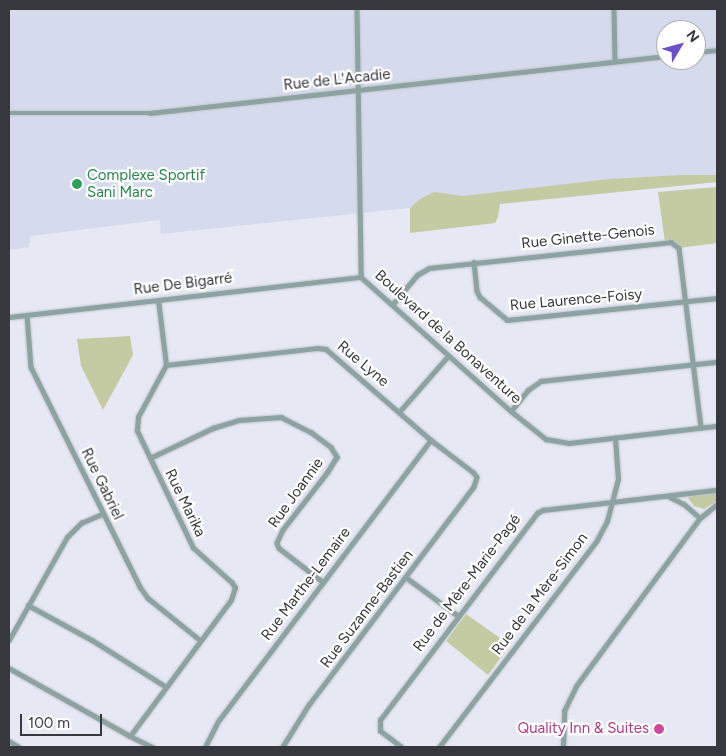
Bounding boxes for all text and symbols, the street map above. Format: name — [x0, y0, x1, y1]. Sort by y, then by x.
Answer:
north arrow — [656, 20, 706, 70]
text: N — [683, 27, 703, 46]
street label: Rue de L'Acadie — [283, 65, 391, 95]
place label: Complexe Sportif Sani Marc — [87, 166, 205, 201]
marker: Complexe Sportif Sani Marc — [71, 178, 83, 190]
street label: Rue Ginette-Genois — [520, 221, 656, 253]
street label: Boulevard de la Bonaventure — [371, 266, 525, 408]
street label: Rue De Bigarré — [133, 269, 233, 299]
street label: Rue Laurence-Foisy — [509, 285, 643, 315]
street label: Rue Lyne — [334, 337, 392, 391]
street label: Rue Gabriel — [77, 445, 127, 523]
street label: Rue Joannie — [265, 454, 327, 532]
street label: Rue Marika — [161, 466, 209, 540]
street label: Rue de Mère-Marie-Pagé — [409, 511, 525, 655]
street label: Rue Marthe-Lemaire — [258, 524, 354, 644]
street label: Rue de la Mère-Simon — [488, 530, 592, 658]
street label: Rue Suzanne-Bastien — [317, 547, 417, 671]
scale bar — [22, 704, 105, 736]
text: 100 m — [28, 714, 70, 732]
place label: Quality Inn & Suites — [517, 720, 649, 738]
marker: Quality Inn & Suites — [653, 723, 665, 735]

